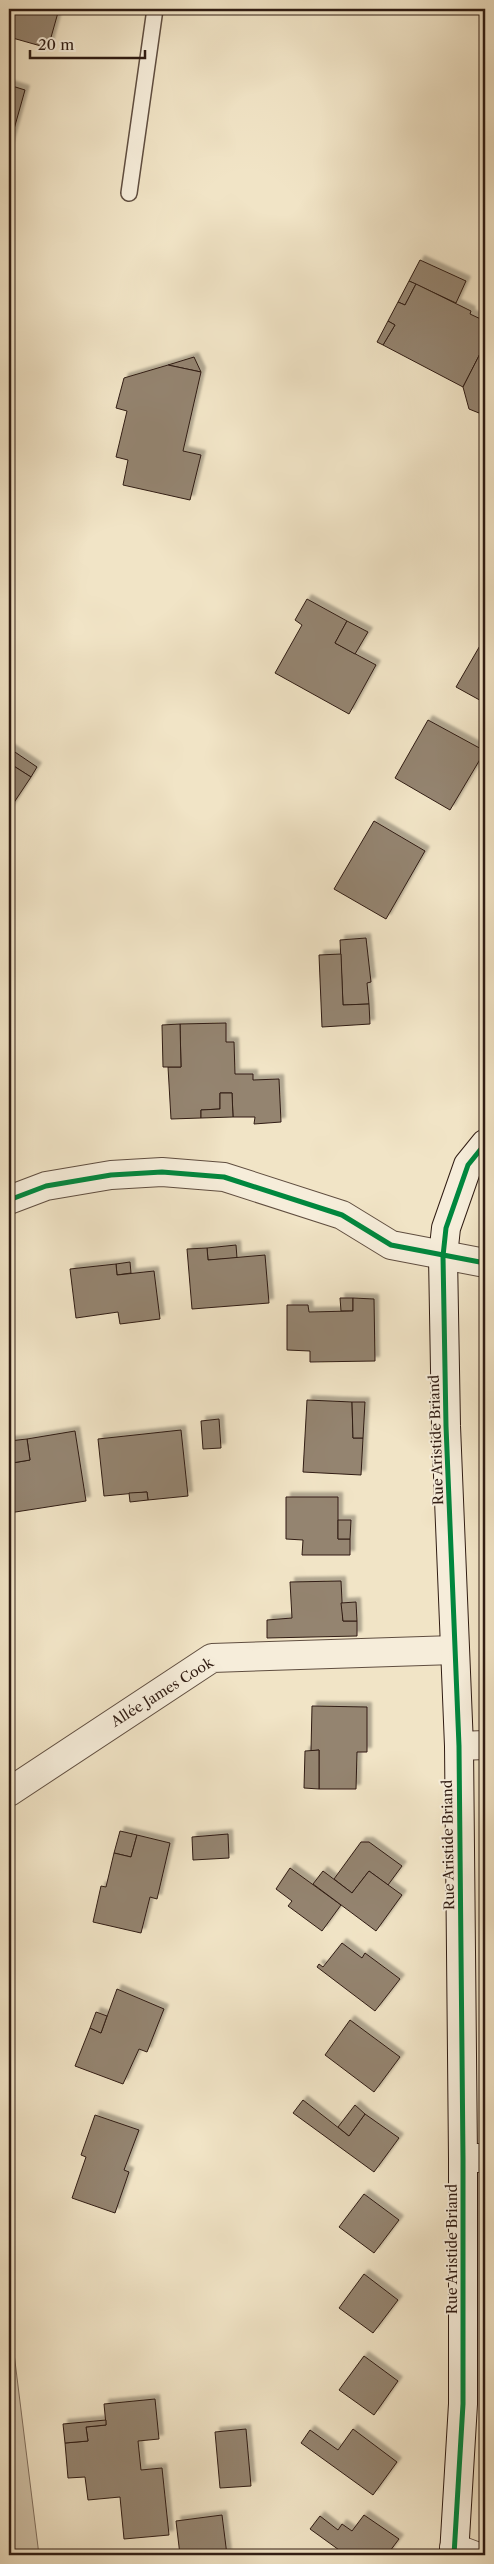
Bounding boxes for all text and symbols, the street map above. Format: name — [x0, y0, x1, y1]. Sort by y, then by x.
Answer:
scale bar — [30, 28, 145, 60]
text: 20 m — [38, 35, 74, 54]
street label: Rue Aristide Briand — [425, 1374, 447, 1505]
street label: Allée James Cook — [107, 1653, 217, 1731]
street label: Rue Aristide Briand — [438, 1779, 458, 1910]
street label: Rue Aristide Briand — [443, 2183, 461, 2314]

